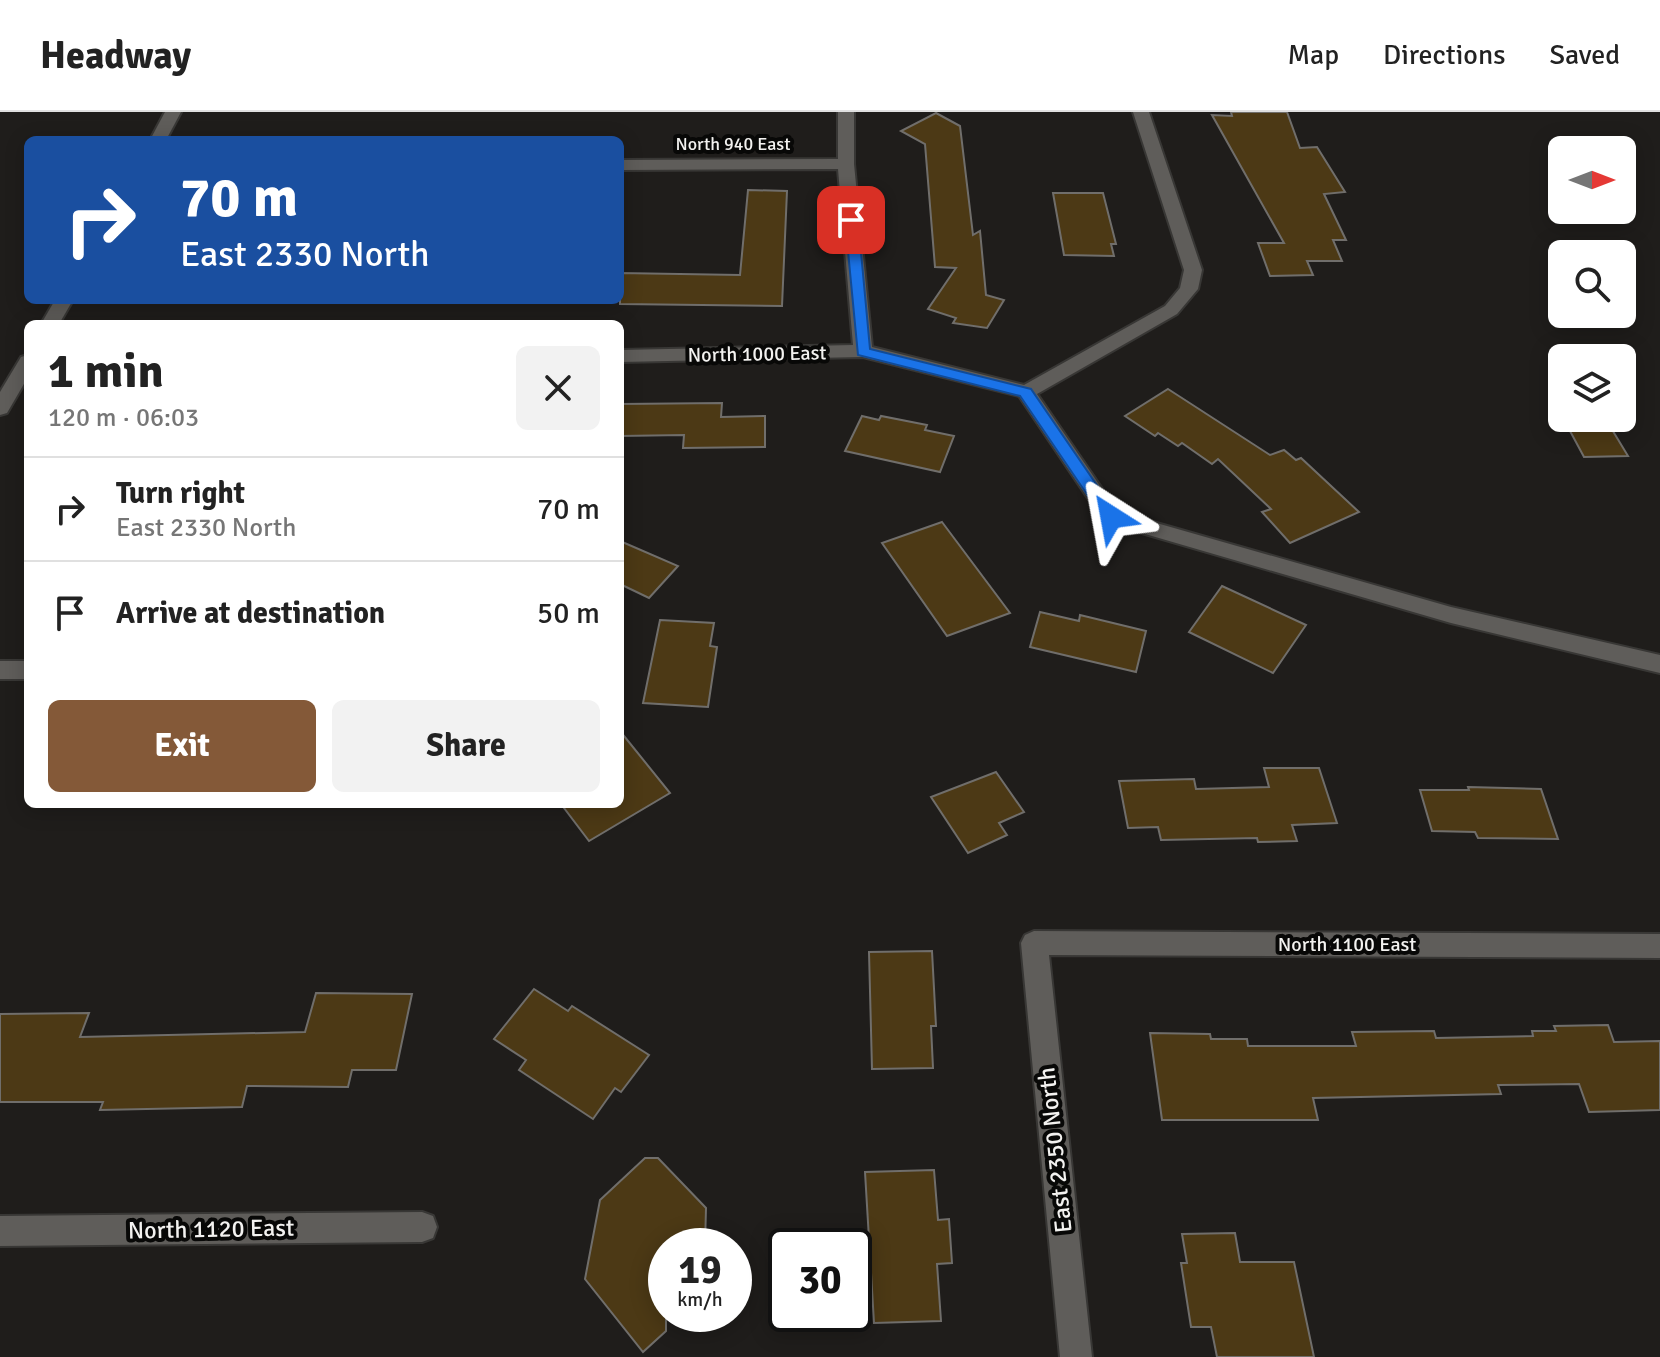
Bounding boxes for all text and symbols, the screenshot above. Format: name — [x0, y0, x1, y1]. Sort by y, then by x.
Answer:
text: Headway — [40, 32, 191, 79]
text: Map — [1287, 38, 1339, 72]
text: Directions — [1383, 38, 1505, 72]
text: Saved — [1549, 38, 1620, 72]
street label: North 940 East — [675, 133, 791, 155]
north arrow — [1548, 136, 1636, 224]
map controls — [1548, 136, 1636, 432]
text: 70 m — [180, 163, 298, 232]
icon: right — [48, 168, 152, 272]
pin — [817, 186, 885, 254]
icon: arrive — [829, 198, 873, 242]
text: East 2330 North — [180, 232, 430, 277]
button: search — [1548, 240, 1636, 328]
street label: North 1000 East — [687, 340, 827, 368]
text: 1 min — [48, 342, 164, 401]
button: layers — [1548, 344, 1636, 432]
button: close — [516, 346, 600, 430]
text: 120 m · 06:03 — [48, 402, 199, 434]
text: Turn right — [116, 475, 245, 512]
position arrow — [1069, 475, 1153, 559]
icon: right — [48, 487, 92, 531]
text: 70 m — [537, 491, 600, 528]
text: East 2330 North — [116, 512, 296, 544]
icon: arrive — [48, 591, 92, 635]
text: Arrive at destination — [116, 595, 385, 632]
text: 50 m — [537, 595, 600, 632]
button: Exit — [48, 700, 316, 792]
button: Share — [332, 700, 600, 792]
street label: North 1100 East — [1278, 932, 1416, 957]
street label: East 2350 North — [1031, 1066, 1079, 1234]
street label: North 1120 East — [128, 1213, 294, 1245]
speed limit sign: 30 — [768, 1228, 872, 1332]
text: 19 — [678, 1245, 722, 1295]
text: km/h — [677, 1287, 723, 1312]

